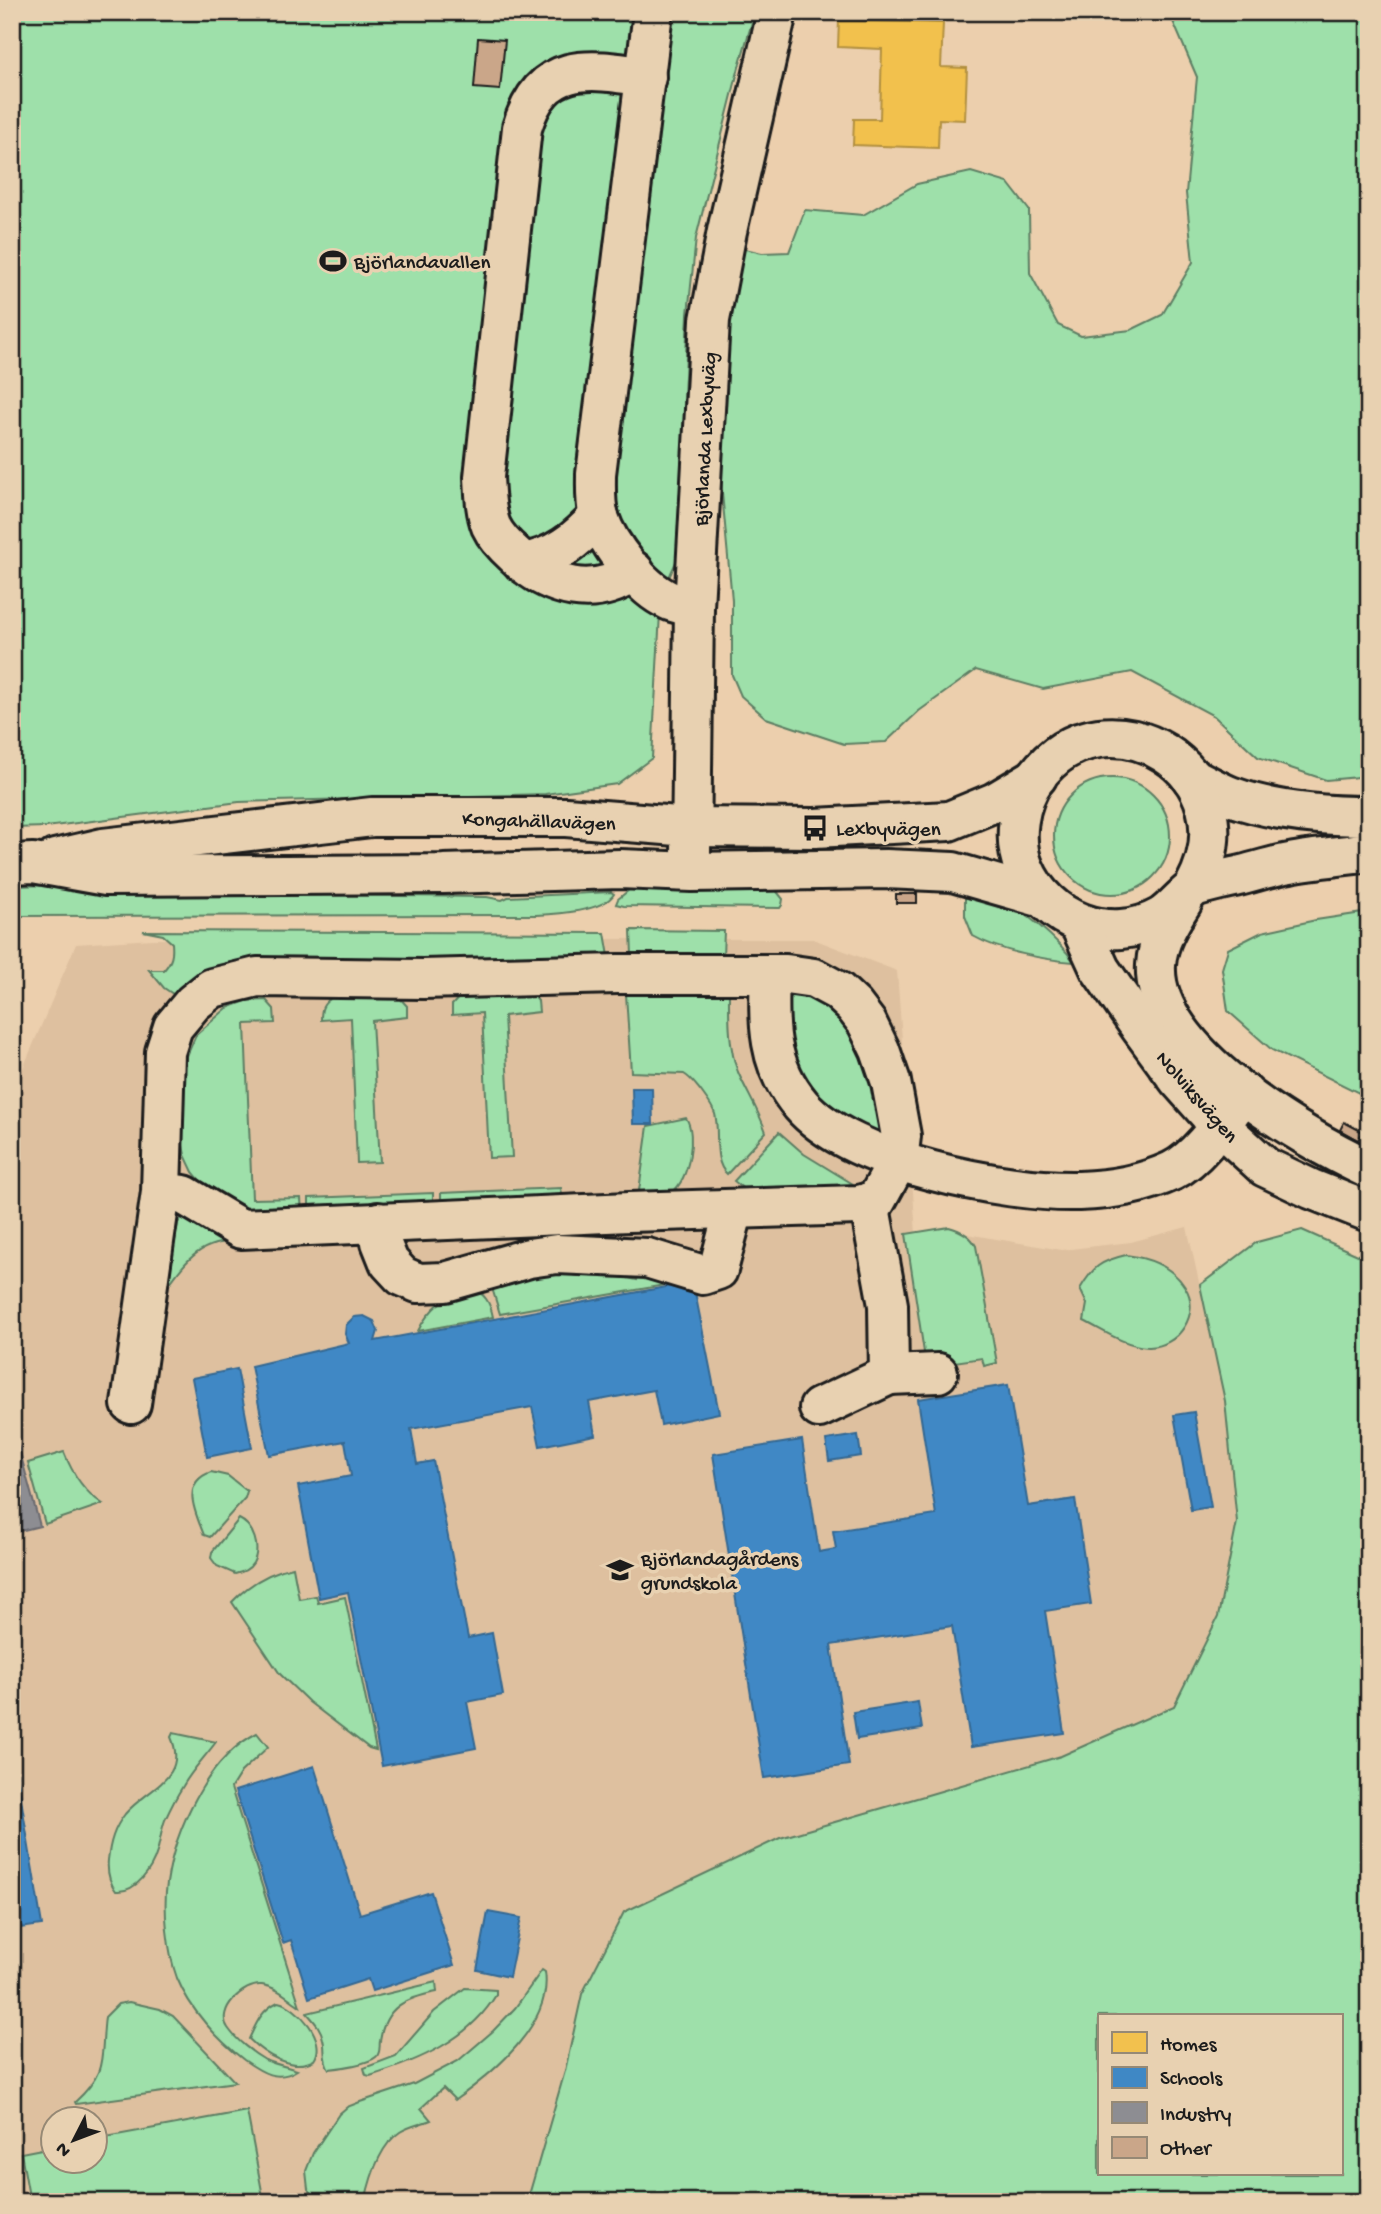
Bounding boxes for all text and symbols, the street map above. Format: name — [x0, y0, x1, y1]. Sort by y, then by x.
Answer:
sports icon: Björlandavallen — [318, 246, 348, 276]
place label: Björlandavallen — [353, 252, 490, 277]
street label: Björlanda Lexbyväg — [690, 351, 725, 528]
street label: Kongahällavägen — [462, 808, 616, 839]
bus stop icon: Lexbyvägen — [800, 813, 830, 843]
place label: Lexbyvägen — [836, 819, 941, 844]
street label: Nolviksvägen — [1149, 1047, 1242, 1149]
place label: Björlandagårdens grundskola — [640, 1549, 800, 1598]
school or university icon: Björlandagårdens grundskola — [605, 1555, 635, 1585]
legend — [1098, 2014, 1342, 2176]
text: Homes — [1160, 2034, 1218, 2059]
text: Schools — [1160, 2068, 1224, 2093]
text: Industry — [1160, 2104, 1231, 2129]
north arrow — [38, 2106, 108, 2176]
text: N — [51, 2137, 77, 2161]
text: Other — [1160, 2138, 1212, 2163]

